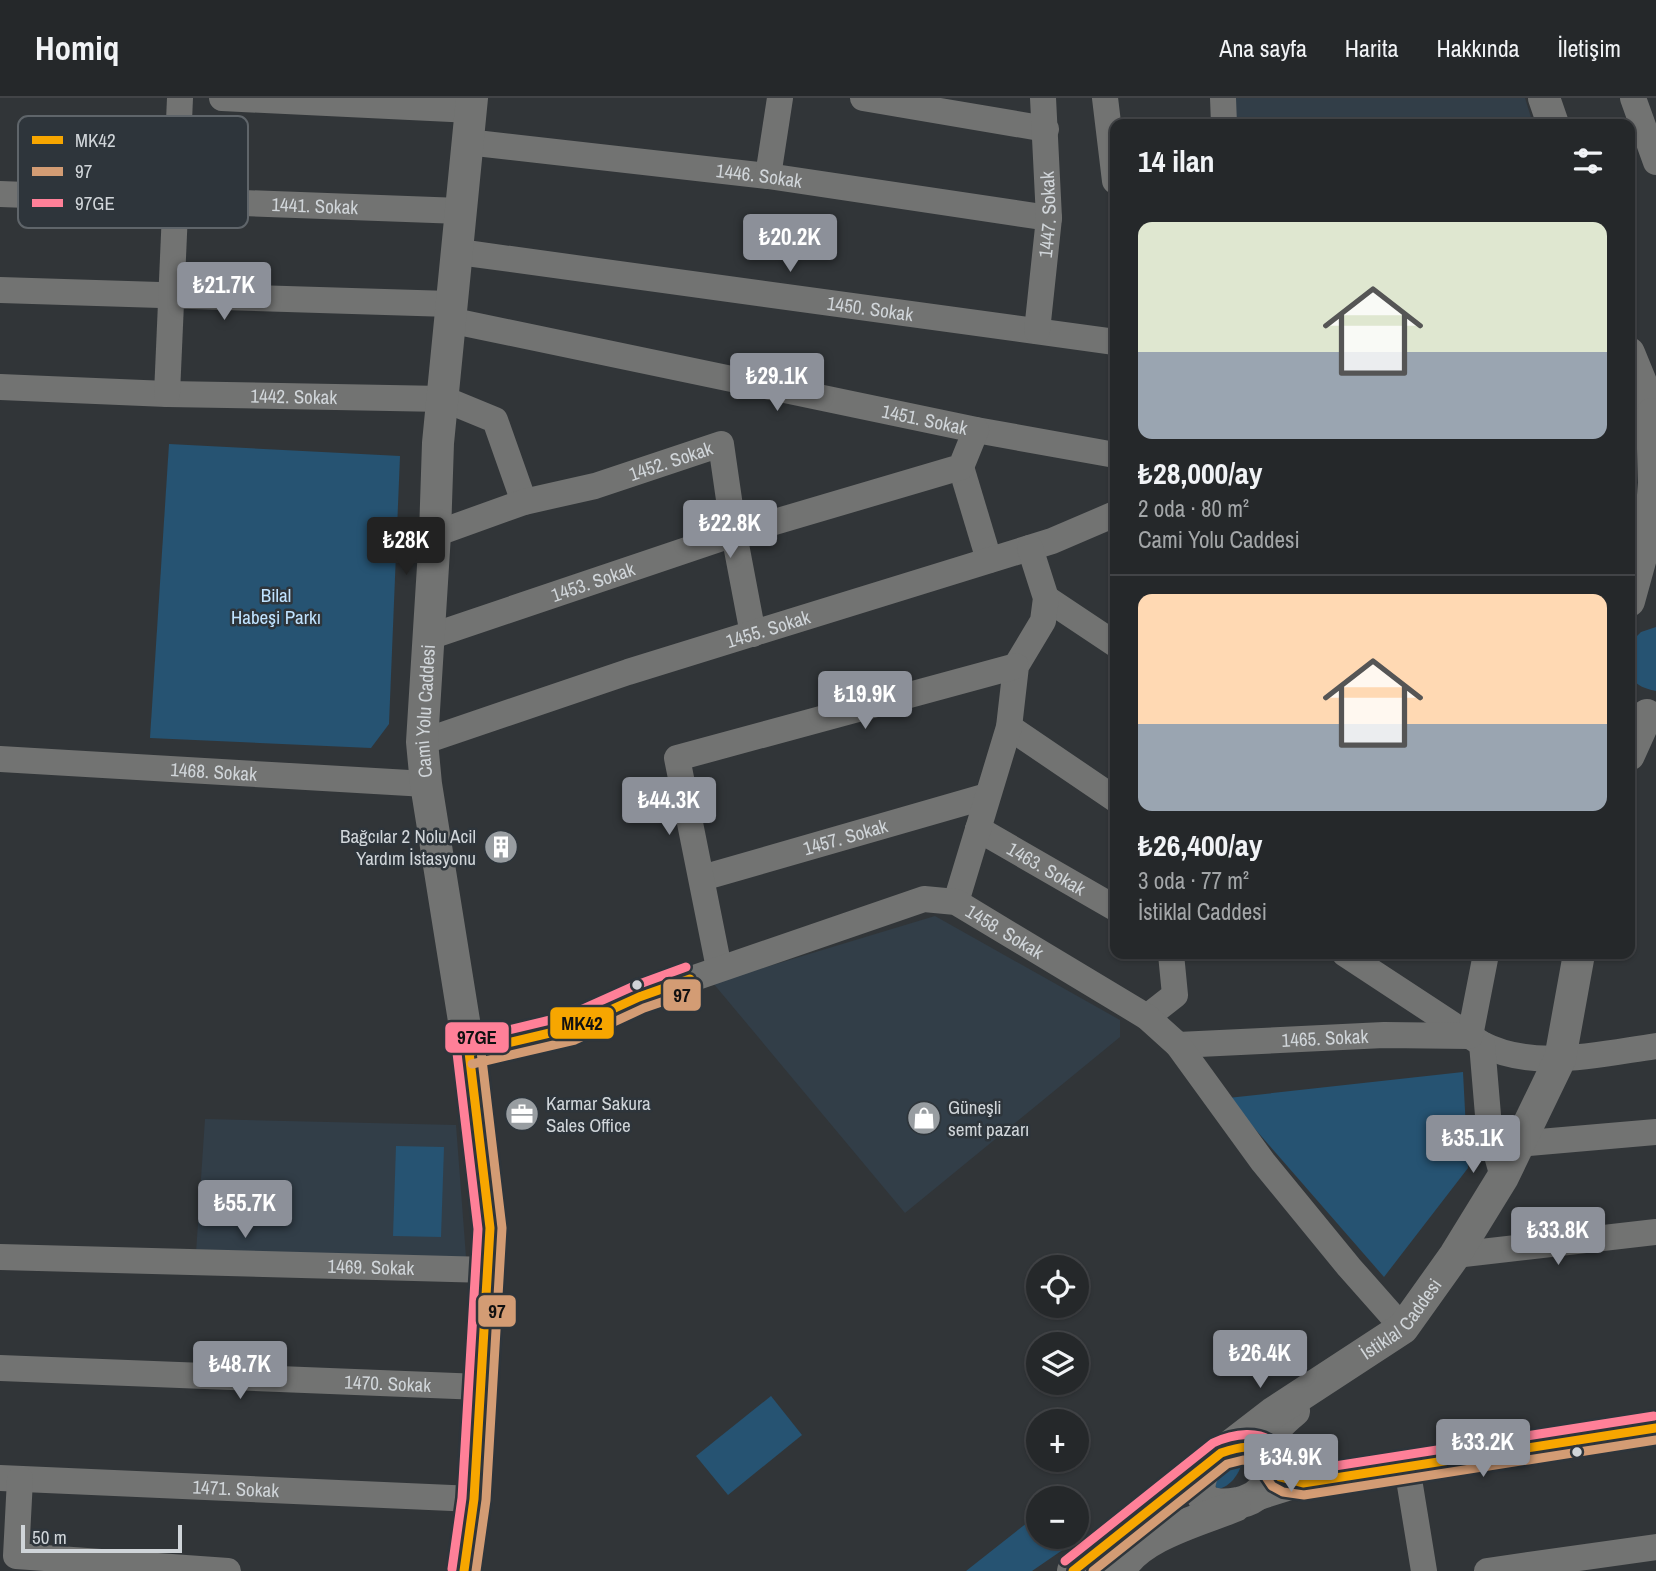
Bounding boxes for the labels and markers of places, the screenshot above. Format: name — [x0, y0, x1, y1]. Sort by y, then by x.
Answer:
pin: ₺20.2K — [733, 214, 847, 274]
pin: ₺21.7K — [167, 262, 281, 322]
pin: ₺29.1K — [720, 354, 834, 413]
pin: ₺22.8K — [673, 500, 787, 560]
pin: ₺28K — [365, 518, 447, 577]
pin: ₺19.9K — [808, 672, 922, 731]
pin: ₺44.3K — [612, 778, 726, 837]
place label: Bağcılar 2 Nolu Acil Yardım İstasyonu — [340, 823, 476, 871]
building icon: Bağcılar 2 Nolu Acil Yardım İstasyonu — [482, 828, 520, 866]
unlabelled marker — [630, 978, 644, 992]
place label: Karmar Sakura Sales Office — [546, 1090, 651, 1138]
place label: Güneşli semt pazarı — [948, 1094, 1029, 1142]
office icon: Karmar Sakura Sales Office — [503, 1095, 541, 1133]
shop icon: Güneşli semt pazarı — [905, 1099, 943, 1137]
pin: ₺35.1K — [1416, 1116, 1530, 1175]
pin: ₺55.7K — [188, 1180, 302, 1240]
pin: ₺33.8K — [1501, 1208, 1615, 1267]
pin: ₺26.4K — [1203, 1330, 1317, 1390]
pin: ₺48.7K — [183, 1342, 297, 1401]
pin: ₺33.2K — [1426, 1420, 1540, 1479]
pin: ₺34.9K — [1234, 1434, 1348, 1494]
unlabelled marker — [1570, 1445, 1584, 1459]

